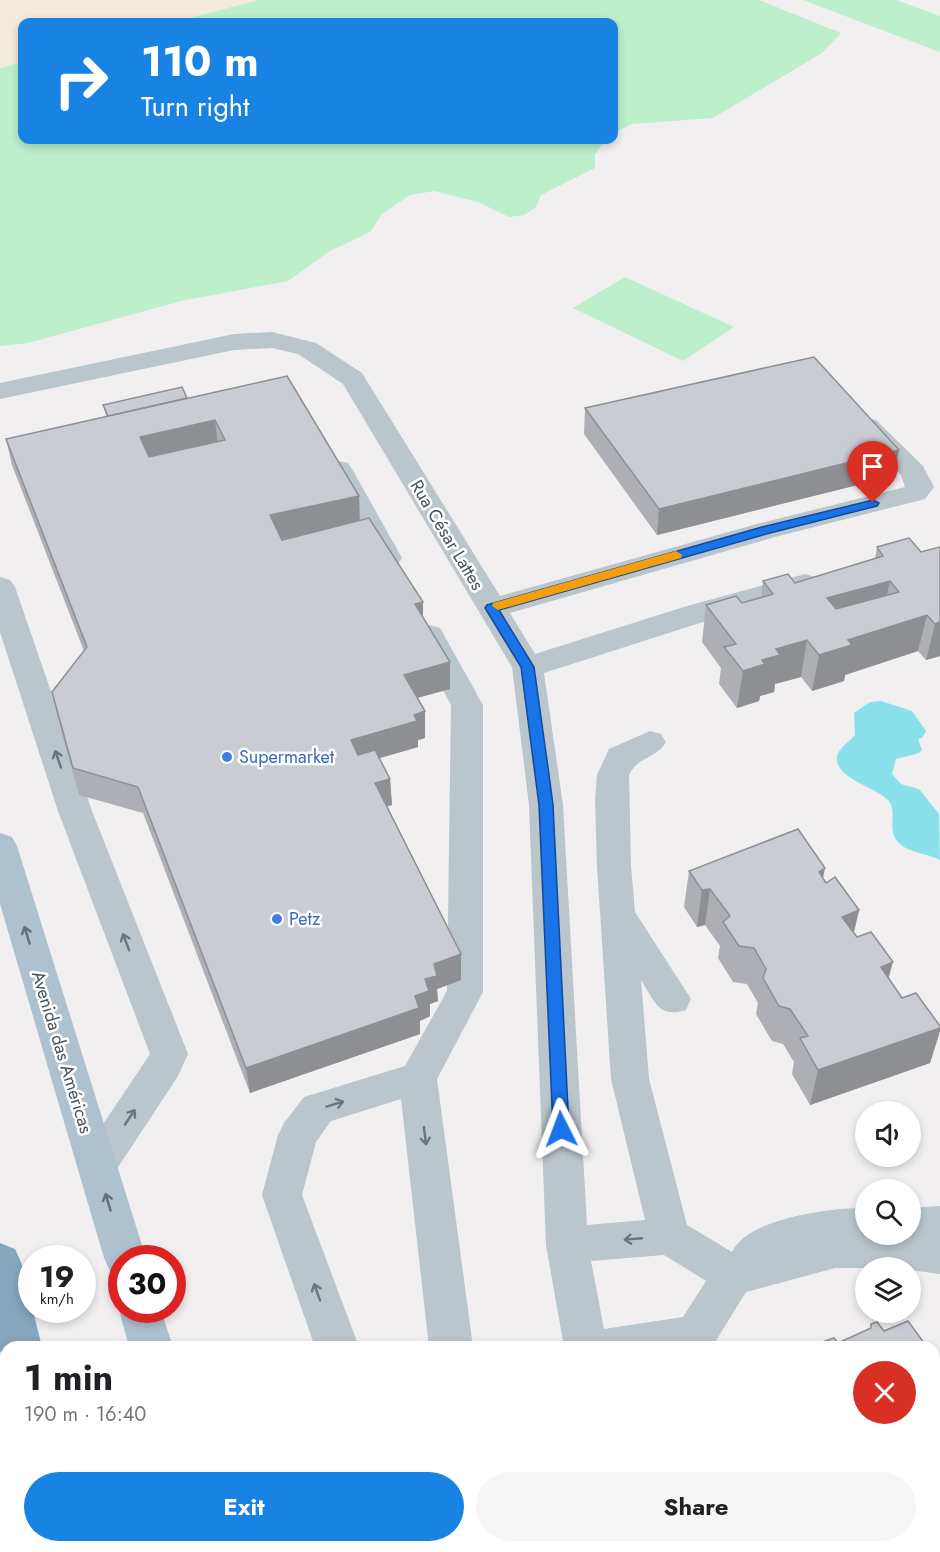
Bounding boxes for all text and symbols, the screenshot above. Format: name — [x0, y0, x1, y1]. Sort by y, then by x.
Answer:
text: 110 m — [141, 31, 259, 92]
icon: right — [42, 42, 120, 120]
text: Turn right — [141, 87, 249, 126]
pin — [847, 441, 898, 503]
icon: arrive — [856, 450, 889, 483]
street label: Rua César Lattes — [404, 475, 490, 595]
place label: Supermarket — [239, 744, 335, 770]
one-way arrow — [51, 750, 62, 769]
marker: Supermarket — [220, 750, 234, 764]
place label: Petz — [289, 906, 321, 932]
marker: Petz — [270, 912, 284, 926]
one-way arrow — [21, 926, 32, 945]
one-way arrow — [119, 933, 130, 952]
street label: Avenida das Américas — [25, 968, 99, 1136]
position arrow — [529, 1097, 593, 1161]
one-way arrow — [325, 1098, 344, 1109]
map controls — [855, 1101, 921, 1323]
button: sound — [855, 1101, 921, 1167]
one-way arrow — [124, 1110, 136, 1126]
one-way arrow — [420, 1126, 431, 1146]
button: search — [855, 1179, 921, 1245]
one-way arrow — [102, 1193, 113, 1212]
one-way arrow — [623, 1234, 643, 1245]
speed limit sign: 30 — [108, 1245, 186, 1323]
text: 19 — [39, 1255, 75, 1298]
button: layers — [855, 1257, 921, 1323]
one-way arrow — [310, 1283, 321, 1302]
text: km/h — [40, 1288, 74, 1310]
text: 1 min — [24, 1351, 113, 1403]
button: close — [853, 1361, 916, 1424]
text: 190 m · 16:40 — [24, 1400, 146, 1429]
button: Exit — [24, 1472, 464, 1541]
button: Share — [476, 1472, 916, 1541]

